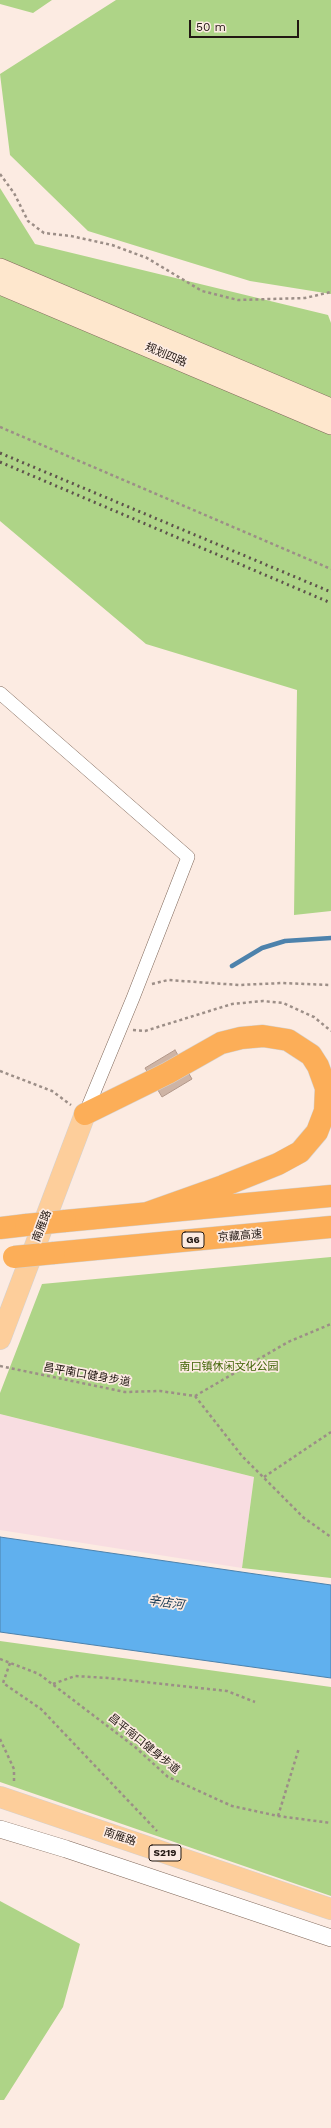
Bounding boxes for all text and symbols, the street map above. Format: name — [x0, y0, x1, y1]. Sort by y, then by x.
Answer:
scale bar — [191, 12, 301, 38]
text: 50 m — [196, 20, 226, 34]
street label: 规划四路 — [143, 340, 189, 370]
street label: 南雁路 — [30, 1208, 54, 1244]
street label: 京藏高速 — [218, 1228, 262, 1244]
road number: G6 — [182, 1232, 204, 1248]
park label: 南口镇休闲文化公园 — [180, 1360, 278, 1374]
street label: 昌平南口健身步道 — [43, 1361, 131, 1389]
water label: 辛店河 — [147, 1593, 185, 1613]
street label: 昌平南口健身步道 — [106, 1711, 182, 1777]
street label: 南雁路 — [102, 1825, 138, 1849]
road number: S219 — [149, 1845, 181, 1861]

